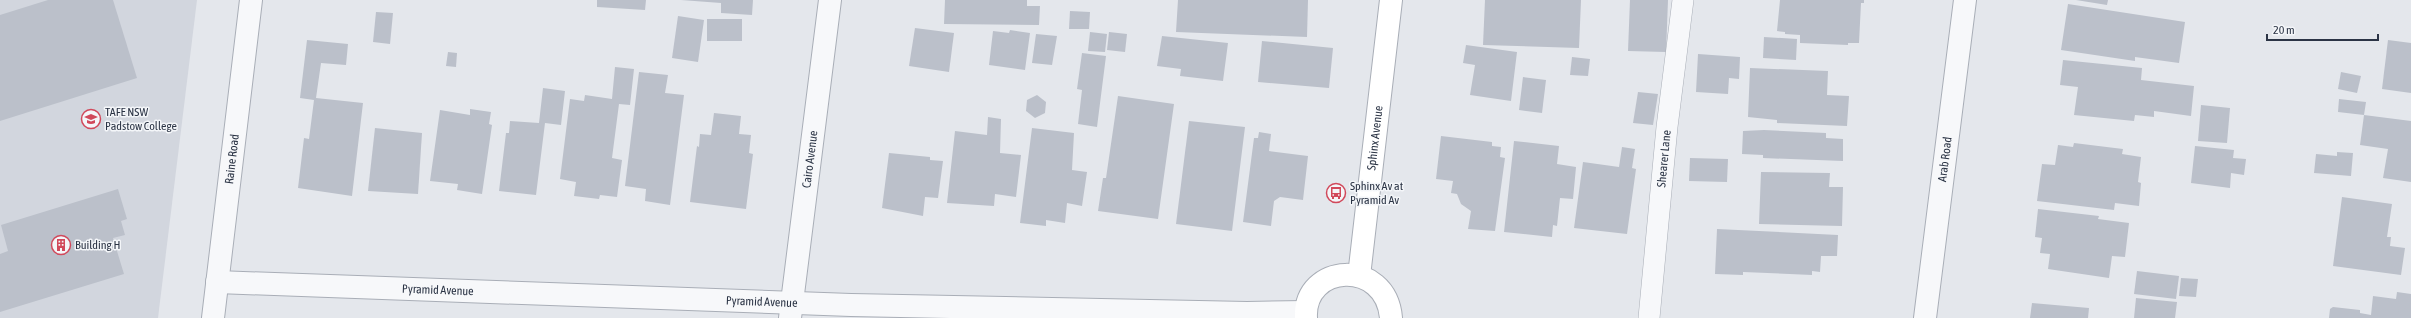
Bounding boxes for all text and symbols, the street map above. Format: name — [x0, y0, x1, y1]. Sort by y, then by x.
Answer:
scale bar — [2267, 16, 2378, 42]
text: 20 m — [2273, 23, 2295, 37]
place label: TAFE NSW Padstow College — [105, 105, 177, 133]
street label: Sphinx Avenue — [1364, 105, 1386, 171]
school or university icon: TAFE NSW Padstow College — [80, 108, 102, 130]
street label: Shearer Lane — [1654, 129, 1674, 188]
street label: Cairo Avenue — [799, 130, 821, 189]
street label: Raine Road — [222, 133, 242, 185]
street label: Arab Road — [1935, 136, 1955, 183]
place label: Sphinx Av at Pyramid Av — [1350, 179, 1404, 207]
bus stop icon: Sphinx Av at Pyramid Av — [1325, 182, 1347, 204]
building icon: Building H — [50, 234, 72, 256]
place label: Building H — [75, 238, 120, 252]
street label: Pyramid Avenue — [402, 282, 474, 298]
street label: Pyramid Avenue — [726, 293, 798, 310]

